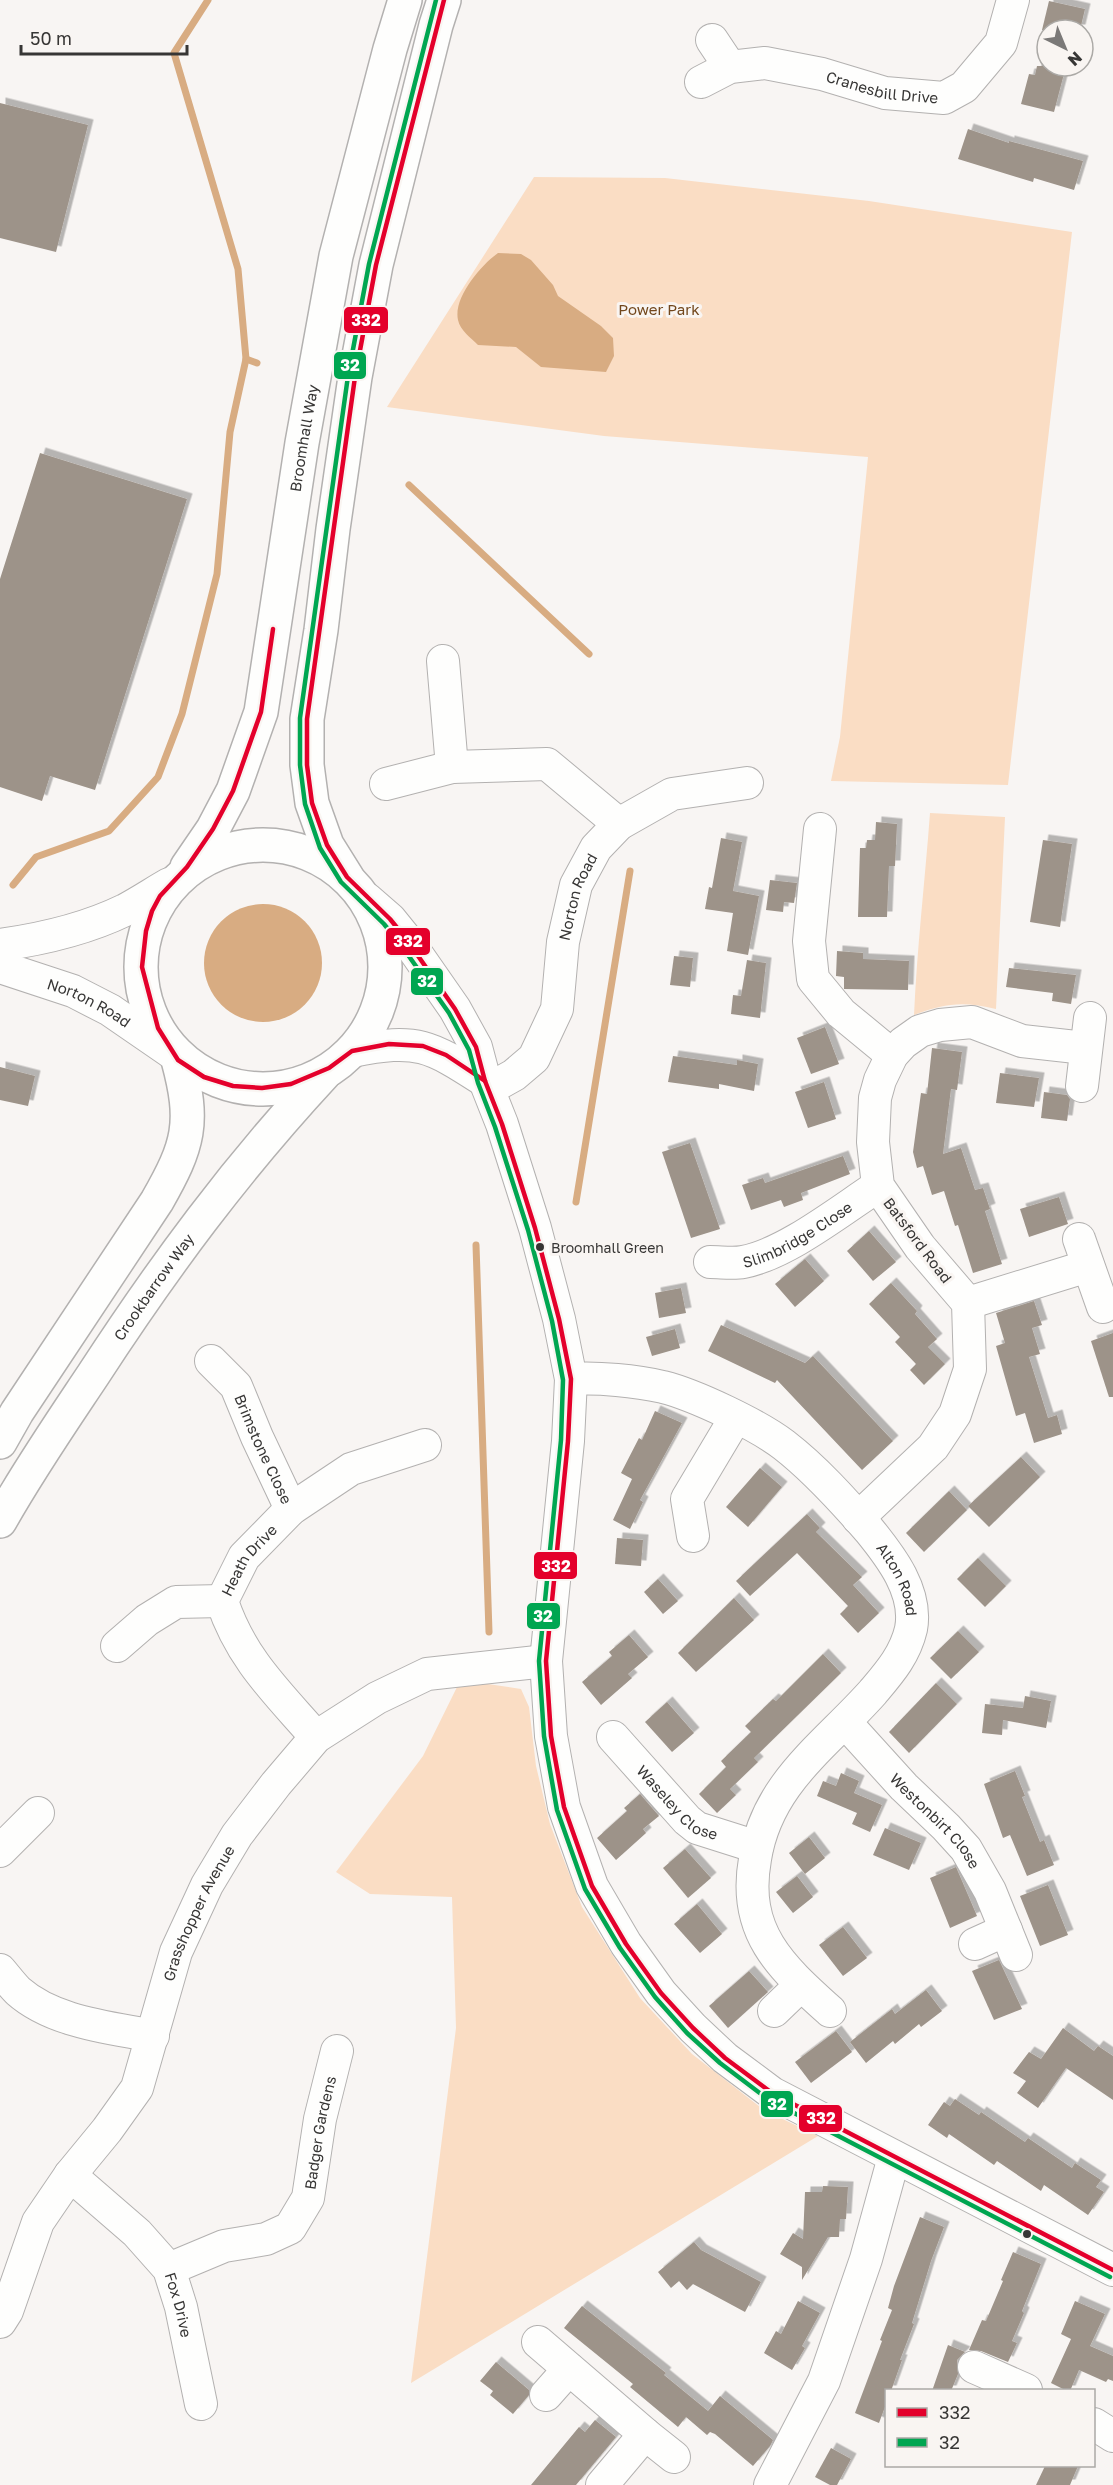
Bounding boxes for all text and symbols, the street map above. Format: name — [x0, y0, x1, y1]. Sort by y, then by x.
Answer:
scale bar — [21, 18, 188, 56]
north arrow — [1035, 18, 1095, 78]
text: 50 m — [30, 27, 72, 49]
text: N — [1064, 48, 1087, 70]
street label: Cranesbill Drive — [824, 67, 939, 106]
park label: Power Park — [618, 300, 700, 318]
line badge: 332 — [343, 306, 389, 334]
text: 332 — [351, 310, 381, 330]
line badge: 32 — [333, 351, 367, 380]
text: 32 — [340, 355, 360, 375]
street label: Broomhall Way — [286, 382, 322, 493]
street label: Norton Road — [555, 850, 601, 942]
line badge: 332 — [385, 927, 431, 956]
text: 332 — [393, 931, 423, 951]
line badge: 32 — [410, 967, 444, 996]
text: 32 — [417, 971, 437, 991]
street label: Norton Road — [45, 974, 134, 1031]
street label: Batsford Road — [880, 1194, 956, 1286]
street label: Slimbridge Close — [741, 1197, 855, 1271]
street label: Crookbarrow Way — [109, 1229, 198, 1344]
place label: Broomhall Green — [551, 1239, 664, 1256]
marker: Broomhall Green — [534, 1241, 546, 1253]
street label: Brimstone Close — [231, 1391, 296, 1507]
street label: Heath Drive — [217, 1520, 280, 1599]
street label: Alton Road — [873, 1539, 921, 1617]
line badge: 332 — [533, 1551, 578, 1580]
text: 332 — [541, 1556, 571, 1576]
line badge: 32 — [526, 1602, 561, 1630]
text: 32 — [533, 1606, 553, 1626]
street label: Waseley Close — [633, 1761, 720, 1843]
street label: Westonbirt Close — [887, 1769, 984, 1872]
street label: Grasshopper Avenue — [159, 1842, 238, 1983]
street label: Badger Gardens — [300, 2074, 339, 2191]
line badge: 32 — [760, 2090, 794, 2118]
text: 32 — [767, 2094, 787, 2114]
line badge: 332 — [798, 2104, 843, 2133]
text: 332 — [806, 2108, 836, 2128]
unlabelled marker — [1021, 2228, 1033, 2240]
street label: Fox Drive — [162, 2270, 196, 2339]
legend — [885, 2389, 1095, 2467]
text: 332 — [939, 2401, 971, 2423]
text: 32 — [939, 2431, 960, 2453]

